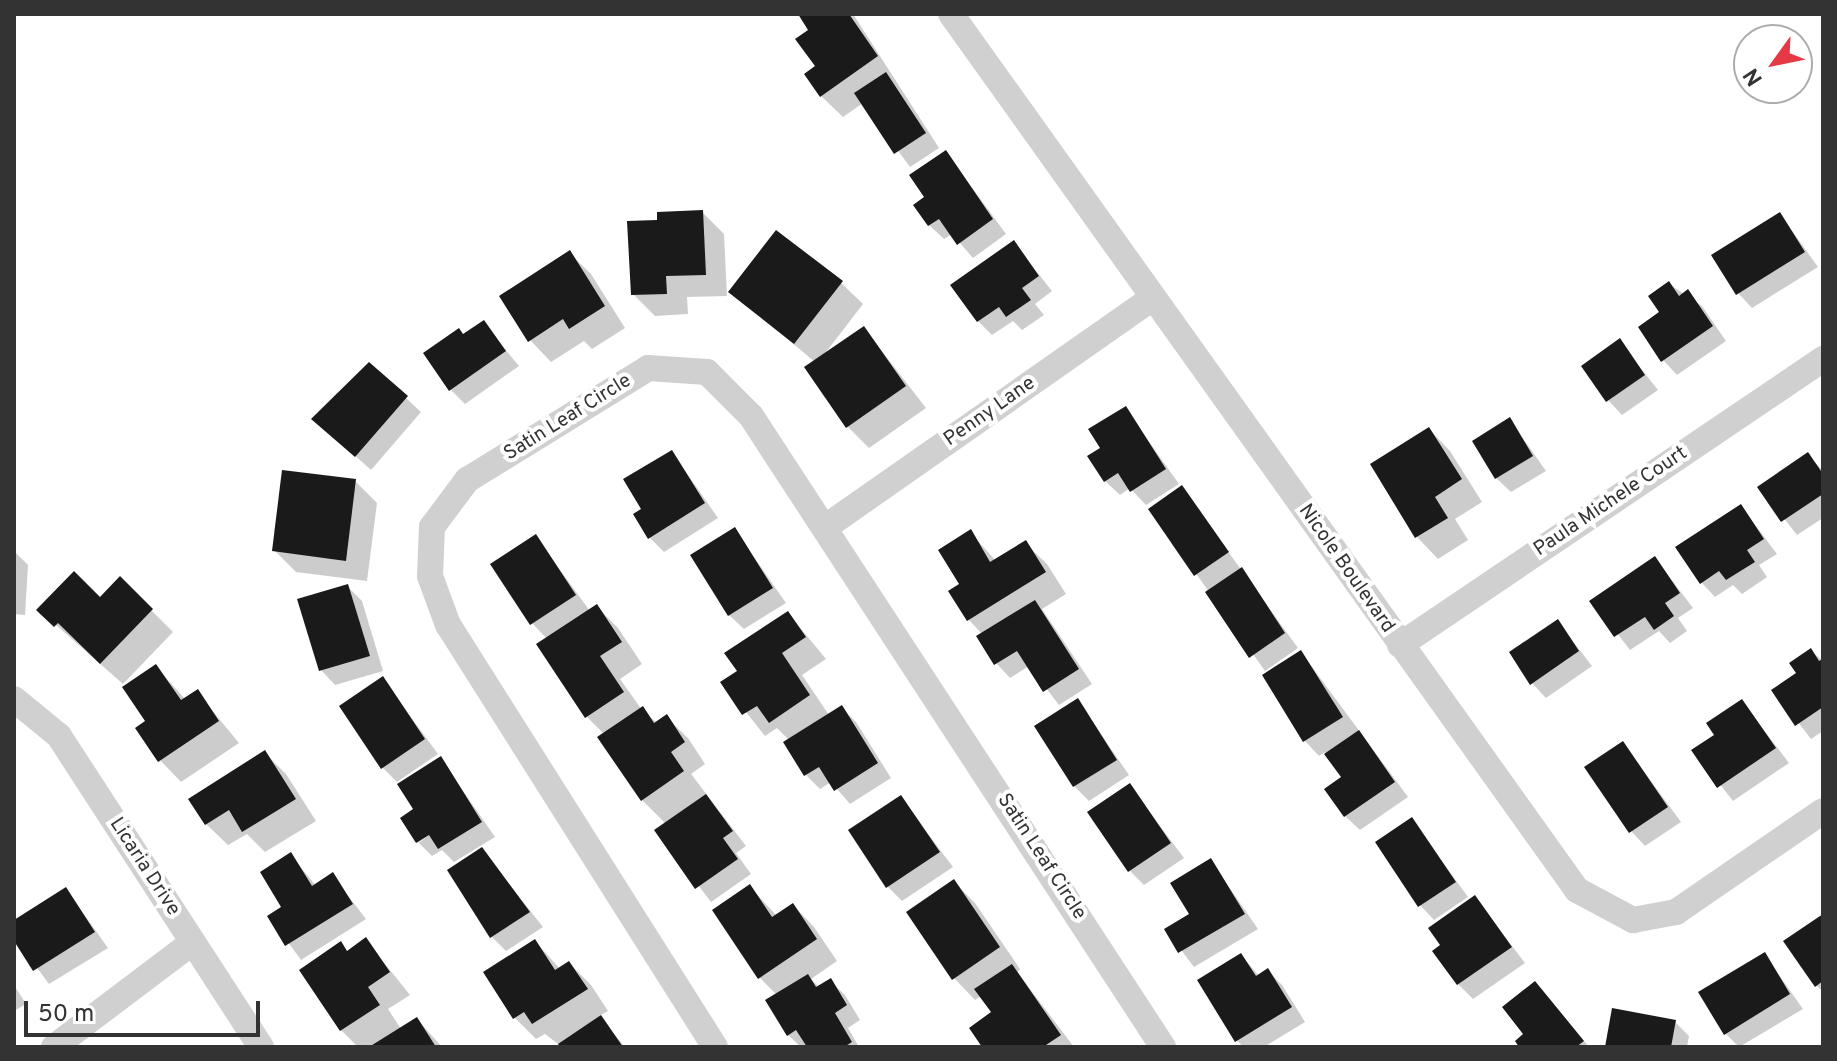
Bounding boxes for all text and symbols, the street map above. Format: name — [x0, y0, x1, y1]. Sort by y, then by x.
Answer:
north arrow — [1733, 24, 1813, 104]
text: N — [1739, 62, 1770, 90]
street label: Satin Leaf Circle — [500, 369, 636, 467]
street label: Penny Lane — [940, 372, 1040, 452]
street label: Paula Michele Court — [1530, 442, 1692, 562]
street label: Nicole Boulevard — [1293, 500, 1399, 638]
street label: Satin Leaf Circle — [991, 789, 1091, 925]
street label: Licaria Drive — [103, 813, 185, 921]
scale bar — [28, 985, 264, 1035]
text: 50 m — [38, 1000, 94, 1030]

